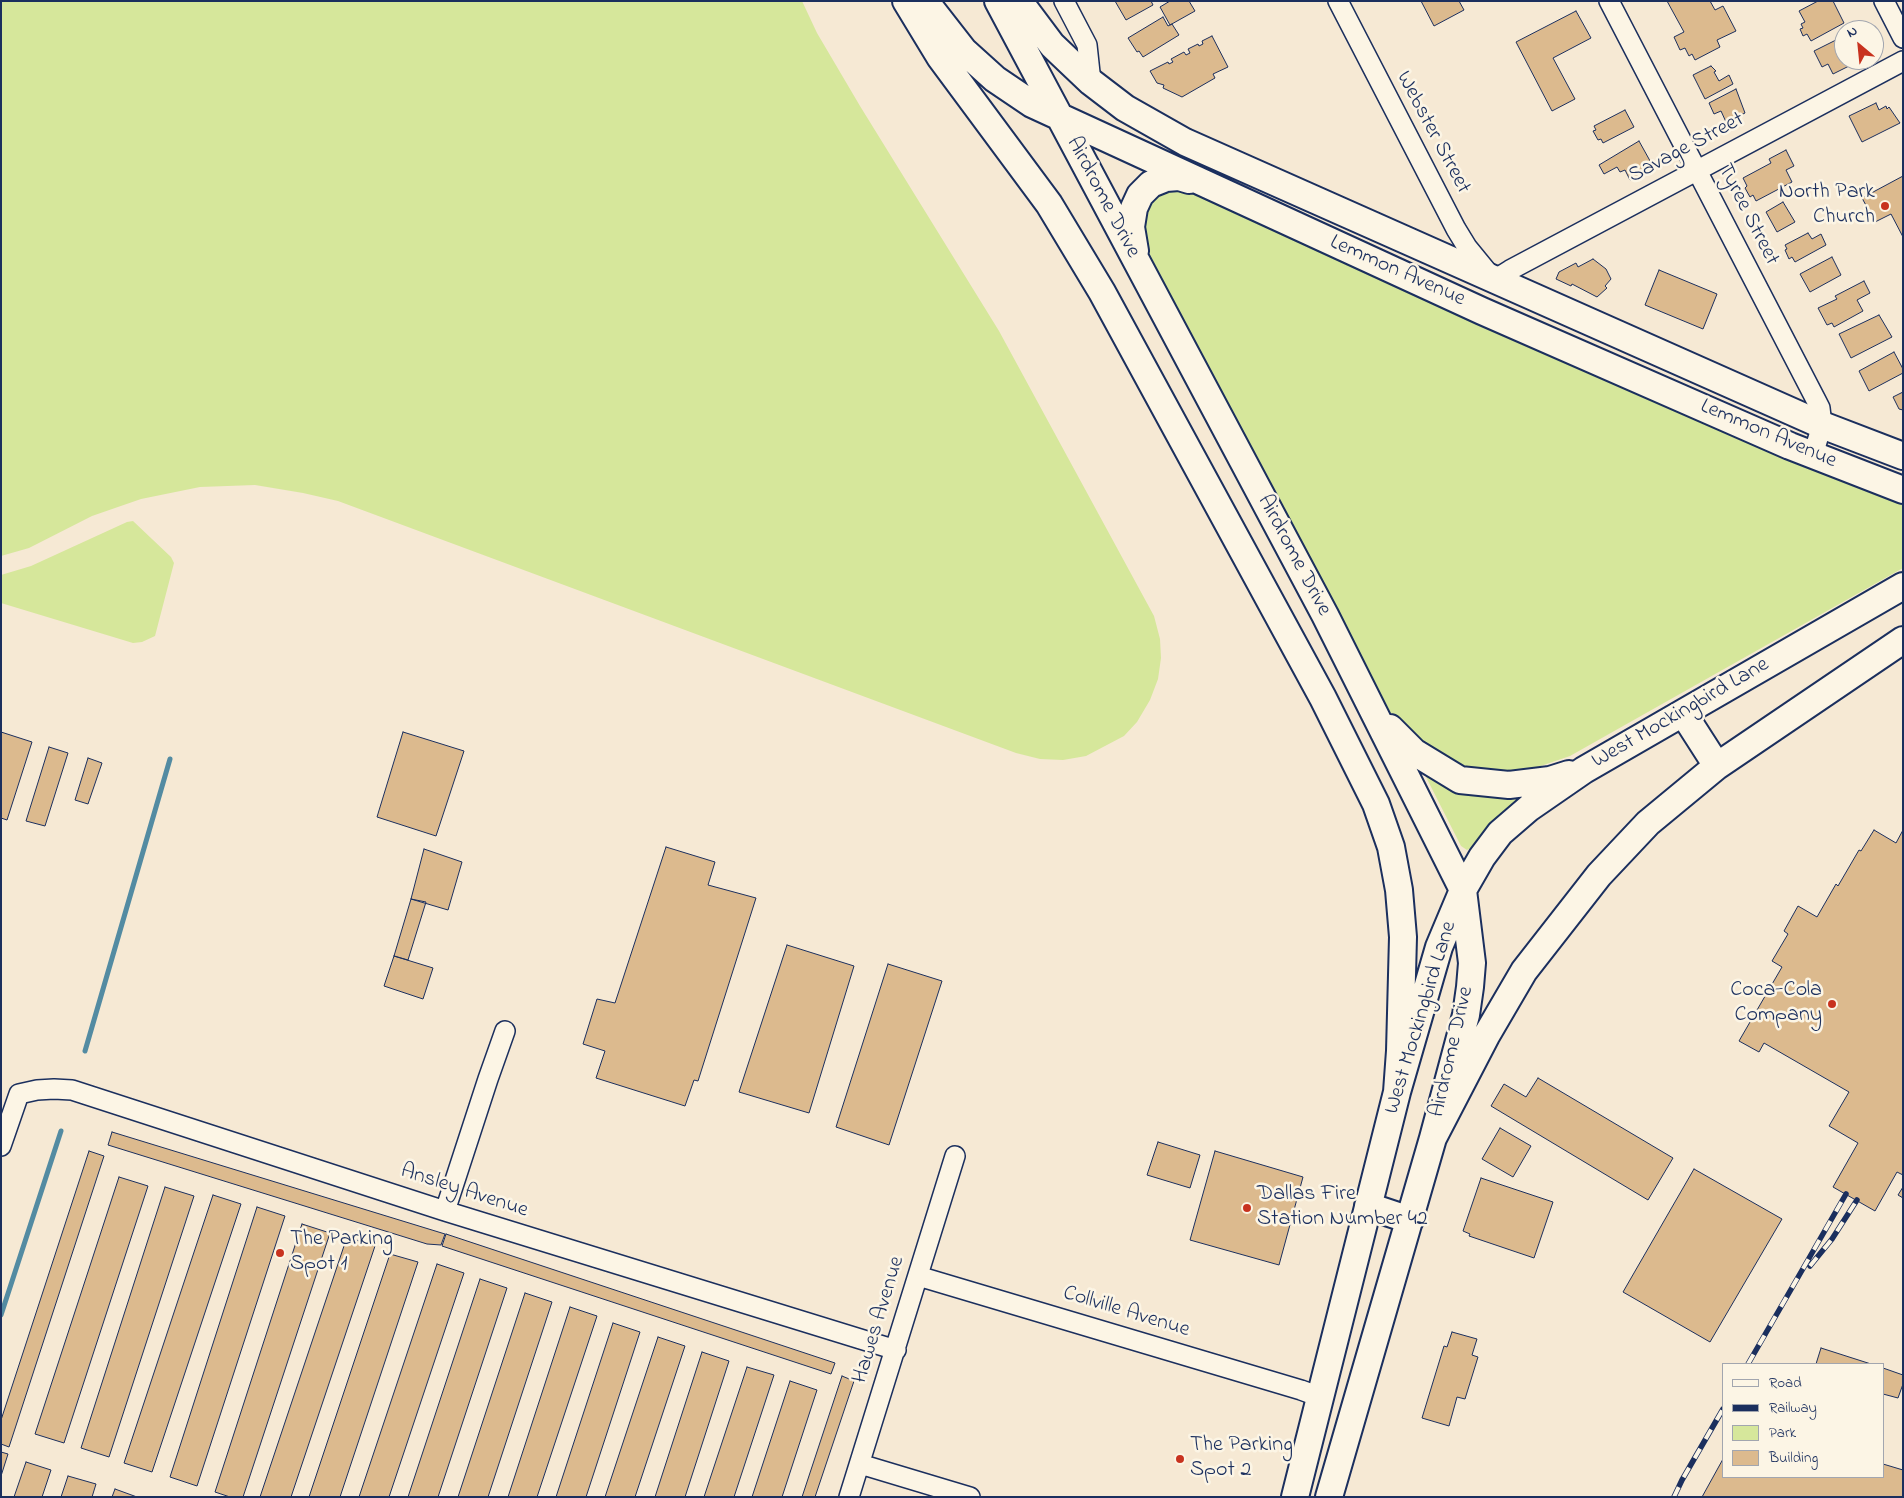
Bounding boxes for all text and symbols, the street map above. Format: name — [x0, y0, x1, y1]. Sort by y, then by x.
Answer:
north arrow — [1834, 20, 1884, 70]
text: N — [1843, 21, 1861, 44]
street label: Webster Street — [1389, 67, 1475, 199]
street label: Savage Street — [1625, 108, 1749, 190]
street label: Airdrome Drive — [1059, 133, 1145, 263]
street label: Tyree Street — [1710, 160, 1784, 270]
place label: North Park Church — [1779, 180, 1875, 232]
marker: North Park Church — [1879, 200, 1891, 212]
street label: Lemmon Avenue — [1325, 230, 1469, 314]
street label: Lemmon Avenue — [1696, 394, 1840, 476]
street label: Airdrome Drive — [1250, 491, 1336, 621]
street label: West Mockingbird Lane — [1588, 653, 1774, 775]
street label: West Mockingbird Lane — [1380, 919, 1464, 1117]
place label: Coca-Cola Company — [1730, 978, 1822, 1030]
street label: Airdrome Drive — [1425, 984, 1481, 1120]
marker: Coca-Cola Company — [1826, 998, 1838, 1010]
street label: Ansley Avenue — [397, 1159, 531, 1225]
place label: Dallas Fire Station Number 42 — [1257, 1182, 1428, 1234]
marker: Dallas Fire Station Number 42 — [1241, 1202, 1253, 1214]
place label: The Parking Spot 1 — [290, 1227, 393, 1278]
marker: The Parking Spot 1 — [274, 1247, 286, 1259]
street label: Hawes Avenue — [848, 1253, 912, 1387]
street label: Collville Avenue — [1059, 1281, 1193, 1345]
legend — [1722, 1363, 1884, 1478]
text: Road — [1769, 1372, 1802, 1394]
text: Railway — [1769, 1397, 1817, 1419]
text: Park — [1769, 1422, 1796, 1444]
place label: The Parking Spot 2 — [1190, 1433, 1293, 1484]
text: Building — [1769, 1447, 1818, 1469]
marker: The Parking Spot 2 — [1174, 1453, 1186, 1465]

